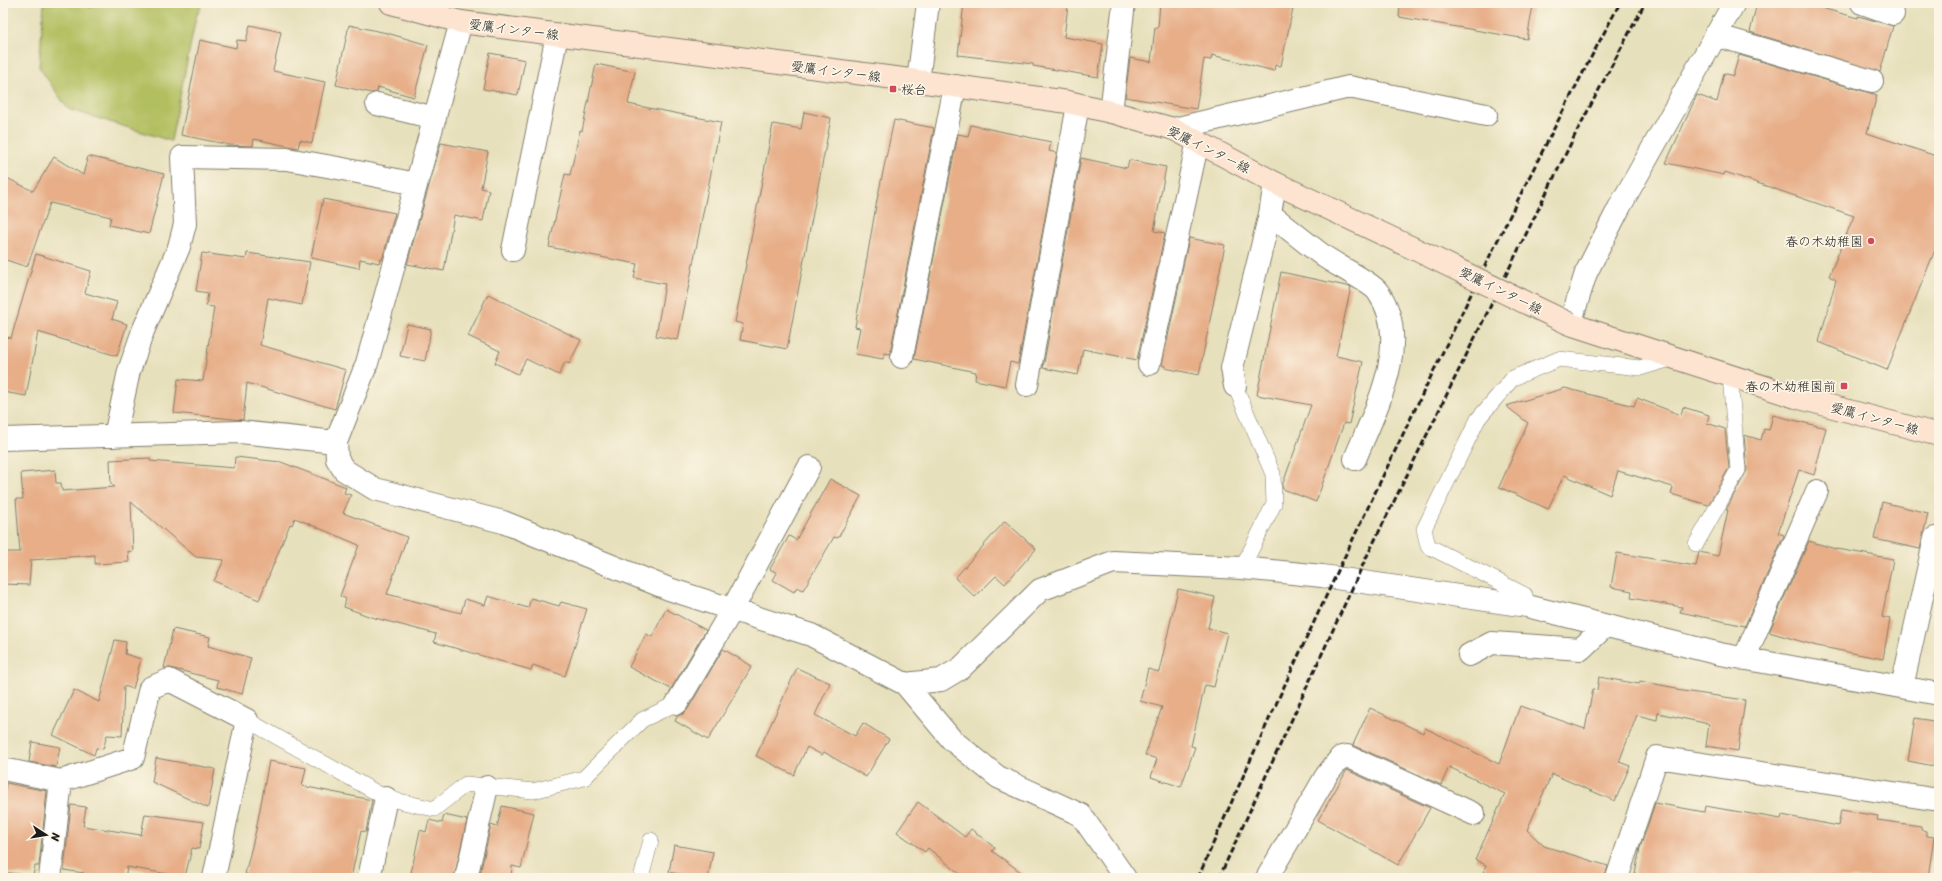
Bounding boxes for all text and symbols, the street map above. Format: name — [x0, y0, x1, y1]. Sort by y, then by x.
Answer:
street label: 愛鷹インター線 — [468, 13, 561, 47]
street label: 愛鷹インター線 — [790, 55, 883, 89]
place label: 桜台 — [901, 78, 927, 101]
marker: 桜台 — [888, 84, 898, 94]
street label: 愛鷹インター線 — [1163, 119, 1255, 180]
place label: 春の木幼稚園 — [1785, 230, 1863, 253]
marker: 春の木幼稚園 — [1866, 236, 1876, 246]
street label: 愛鷹インター線 — [1455, 260, 1547, 321]
place label: 春の木幼稚園前 — [1745, 375, 1836, 398]
marker: 春の木幼稚園前 — [1839, 381, 1849, 391]
street label: 愛鷹インター線 — [1828, 396, 1923, 442]
north arrow — [26, 815, 66, 855]
text: N — [45, 830, 66, 843]

